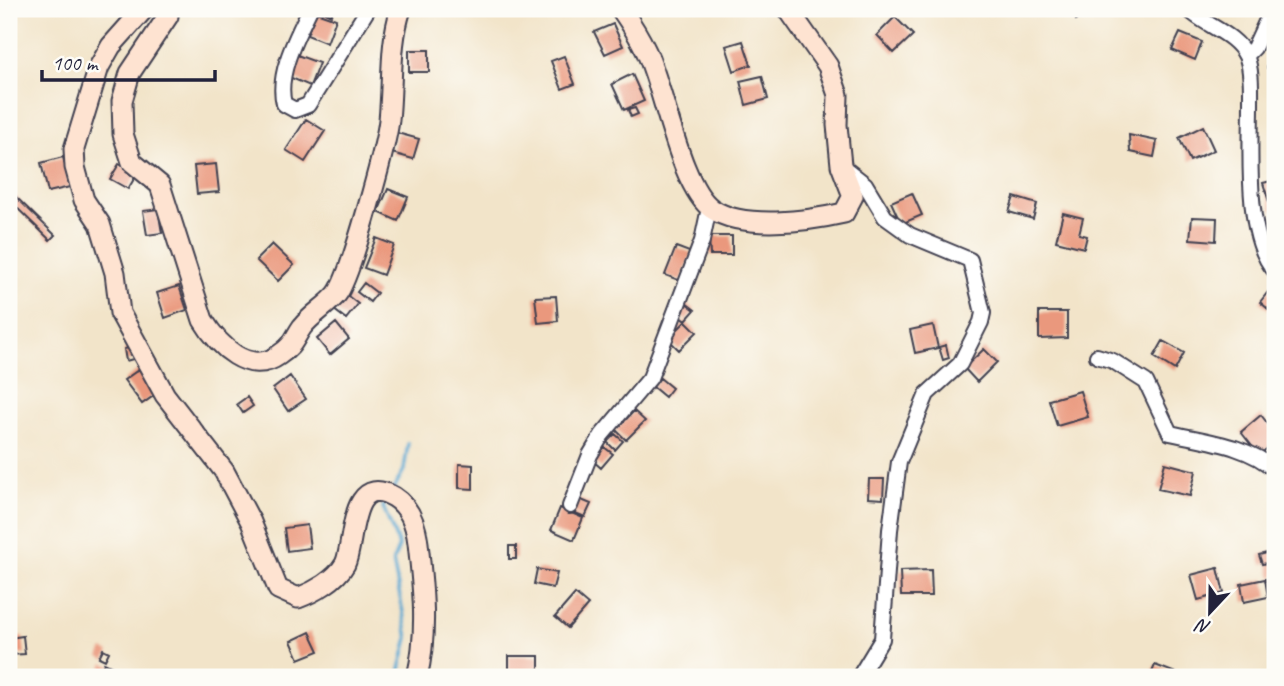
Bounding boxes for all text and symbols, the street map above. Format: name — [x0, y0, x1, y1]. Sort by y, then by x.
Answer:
scale bar — [42, 38, 215, 82]
text: 100 m — [52, 50, 99, 76]
north arrow — [1176, 578, 1246, 648]
text: N — [1191, 612, 1214, 640]

